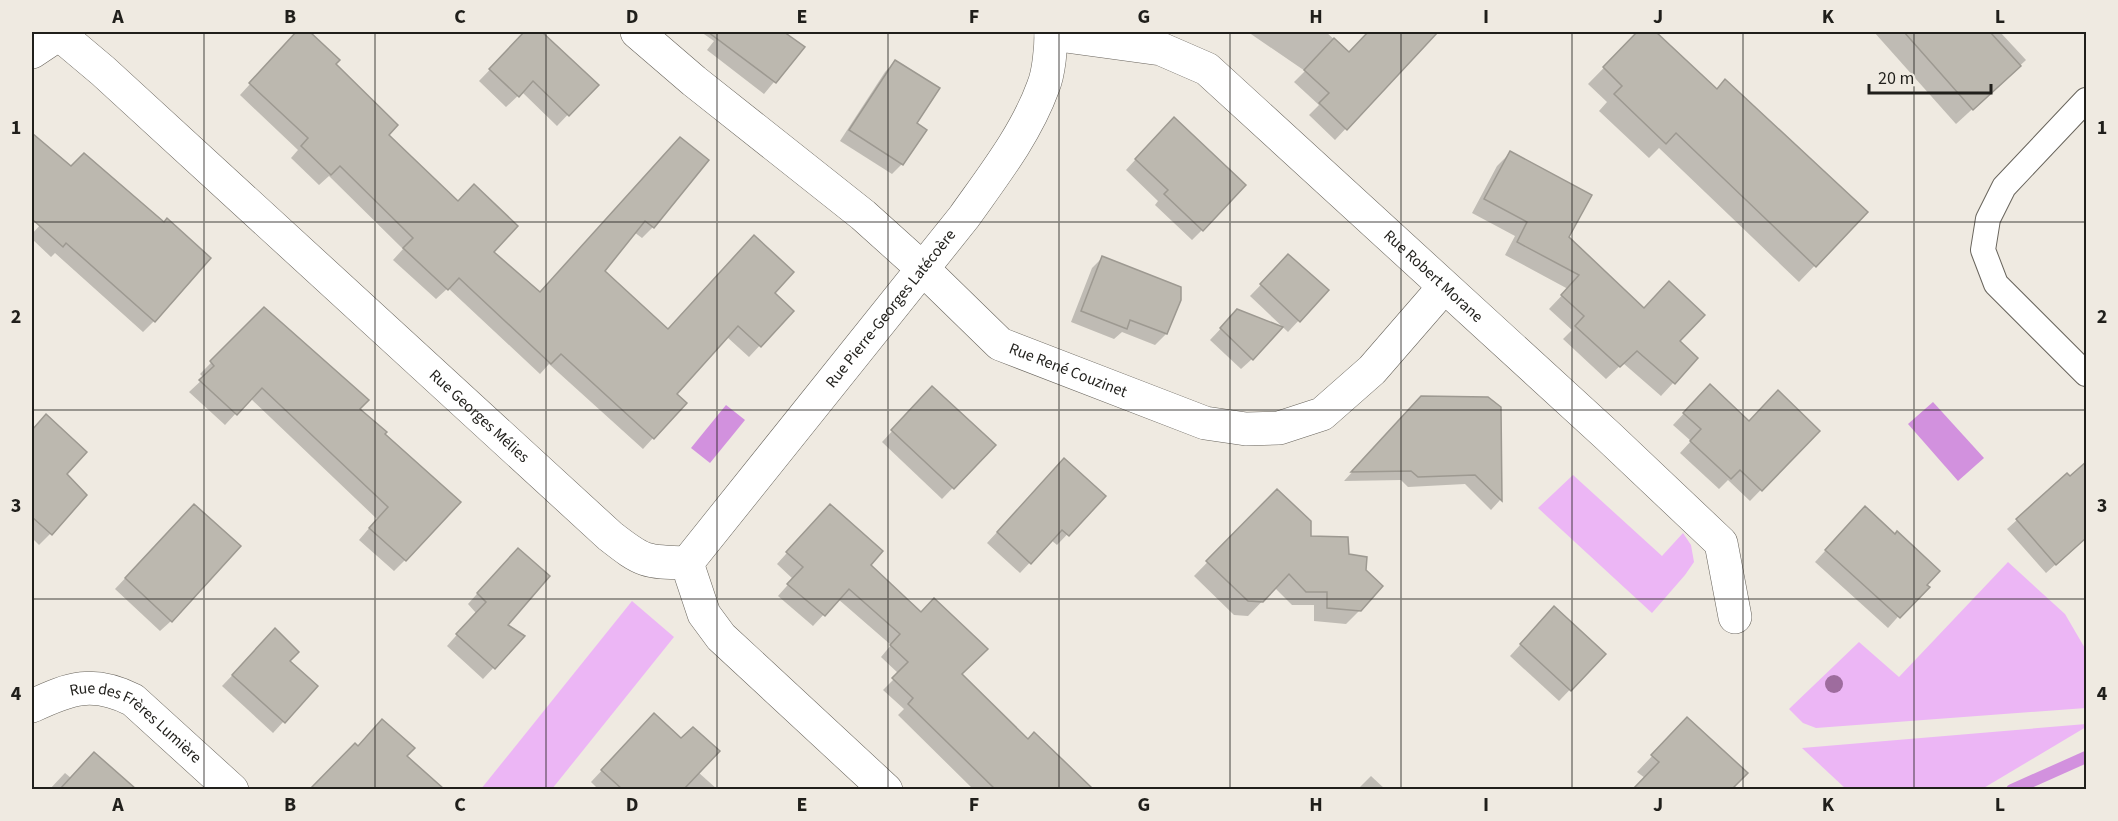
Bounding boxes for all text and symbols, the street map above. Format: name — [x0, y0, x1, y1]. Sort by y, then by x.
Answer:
text: A — [111, 3, 124, 31]
text: B — [284, 3, 296, 31]
text: C — [454, 3, 466, 31]
text: D — [626, 3, 638, 31]
text: E — [797, 3, 807, 31]
text: F — [969, 3, 979, 31]
text: G — [1138, 3, 1150, 31]
text: H — [1309, 3, 1323, 31]
text: I — [1483, 3, 1489, 31]
text: J — [1653, 3, 1663, 31]
text: K — [1822, 3, 1835, 31]
text: L — [1995, 3, 2005, 31]
scale bar — [1869, 57, 1990, 95]
text: 20 m — [1878, 66, 1914, 91]
text: 1 — [11, 114, 21, 142]
text: 1 — [2097, 114, 2107, 142]
street label: Rue Pierre-Georges Latécoère — [820, 225, 961, 392]
street label: Rue Robert Morane — [1379, 225, 1488, 327]
text: 2 — [11, 303, 21, 331]
text: 2 — [2097, 303, 2107, 331]
street label: Rue René Couzinet — [1006, 337, 1131, 403]
street label: Rue Georges Mélies — [424, 364, 534, 468]
text: 3 — [11, 492, 21, 520]
text: 3 — [2097, 492, 2107, 520]
street label: Rue des Frères Lumière — [67, 677, 207, 768]
text: 4 — [11, 680, 22, 708]
text: 4 — [2097, 680, 2108, 708]
text: A — [111, 791, 124, 819]
text: B — [284, 791, 296, 819]
text: C — [454, 791, 466, 819]
text: D — [626, 791, 638, 819]
text: E — [797, 791, 807, 819]
text: F — [969, 791, 979, 819]
text: G — [1138, 791, 1150, 819]
text: H — [1309, 791, 1323, 819]
text: I — [1483, 791, 1489, 819]
text: J — [1653, 791, 1663, 819]
text: K — [1822, 791, 1835, 819]
text: L — [1995, 791, 2005, 819]

